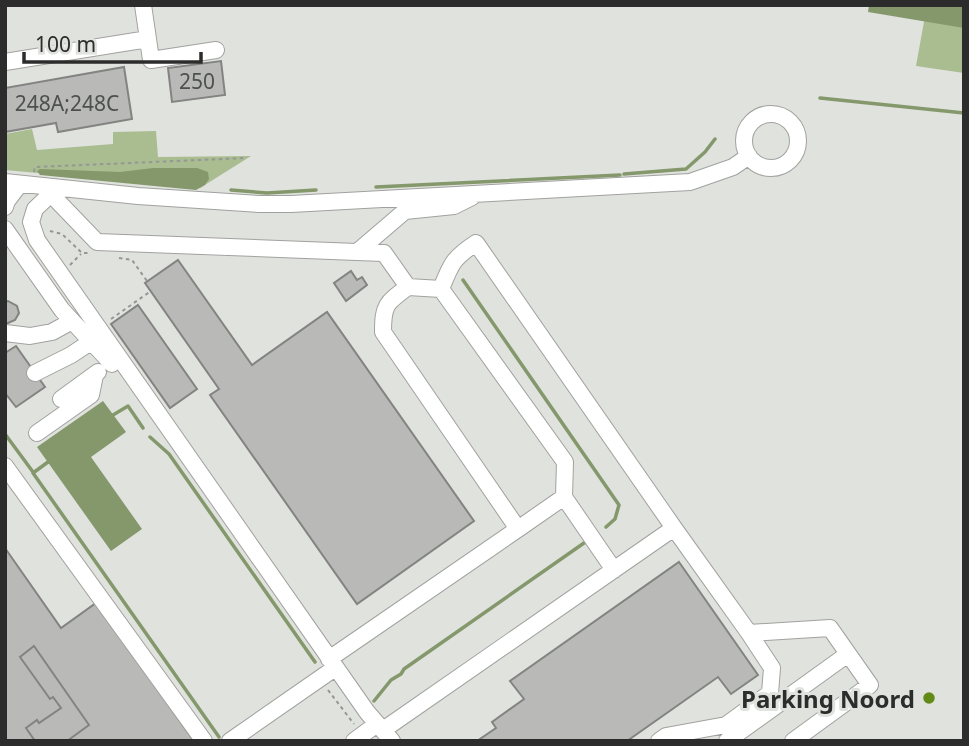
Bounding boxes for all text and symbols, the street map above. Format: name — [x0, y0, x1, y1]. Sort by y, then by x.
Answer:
scale bar — [24, 21, 201, 65]
text: 100 m — [35, 30, 96, 58]
house number: 250 — [179, 67, 215, 95]
house number: 248A;248C — [15, 89, 119, 117]
place label: Parking Noord — [741, 682, 915, 715]
marker: Parking Noord — [921, 690, 937, 706]

